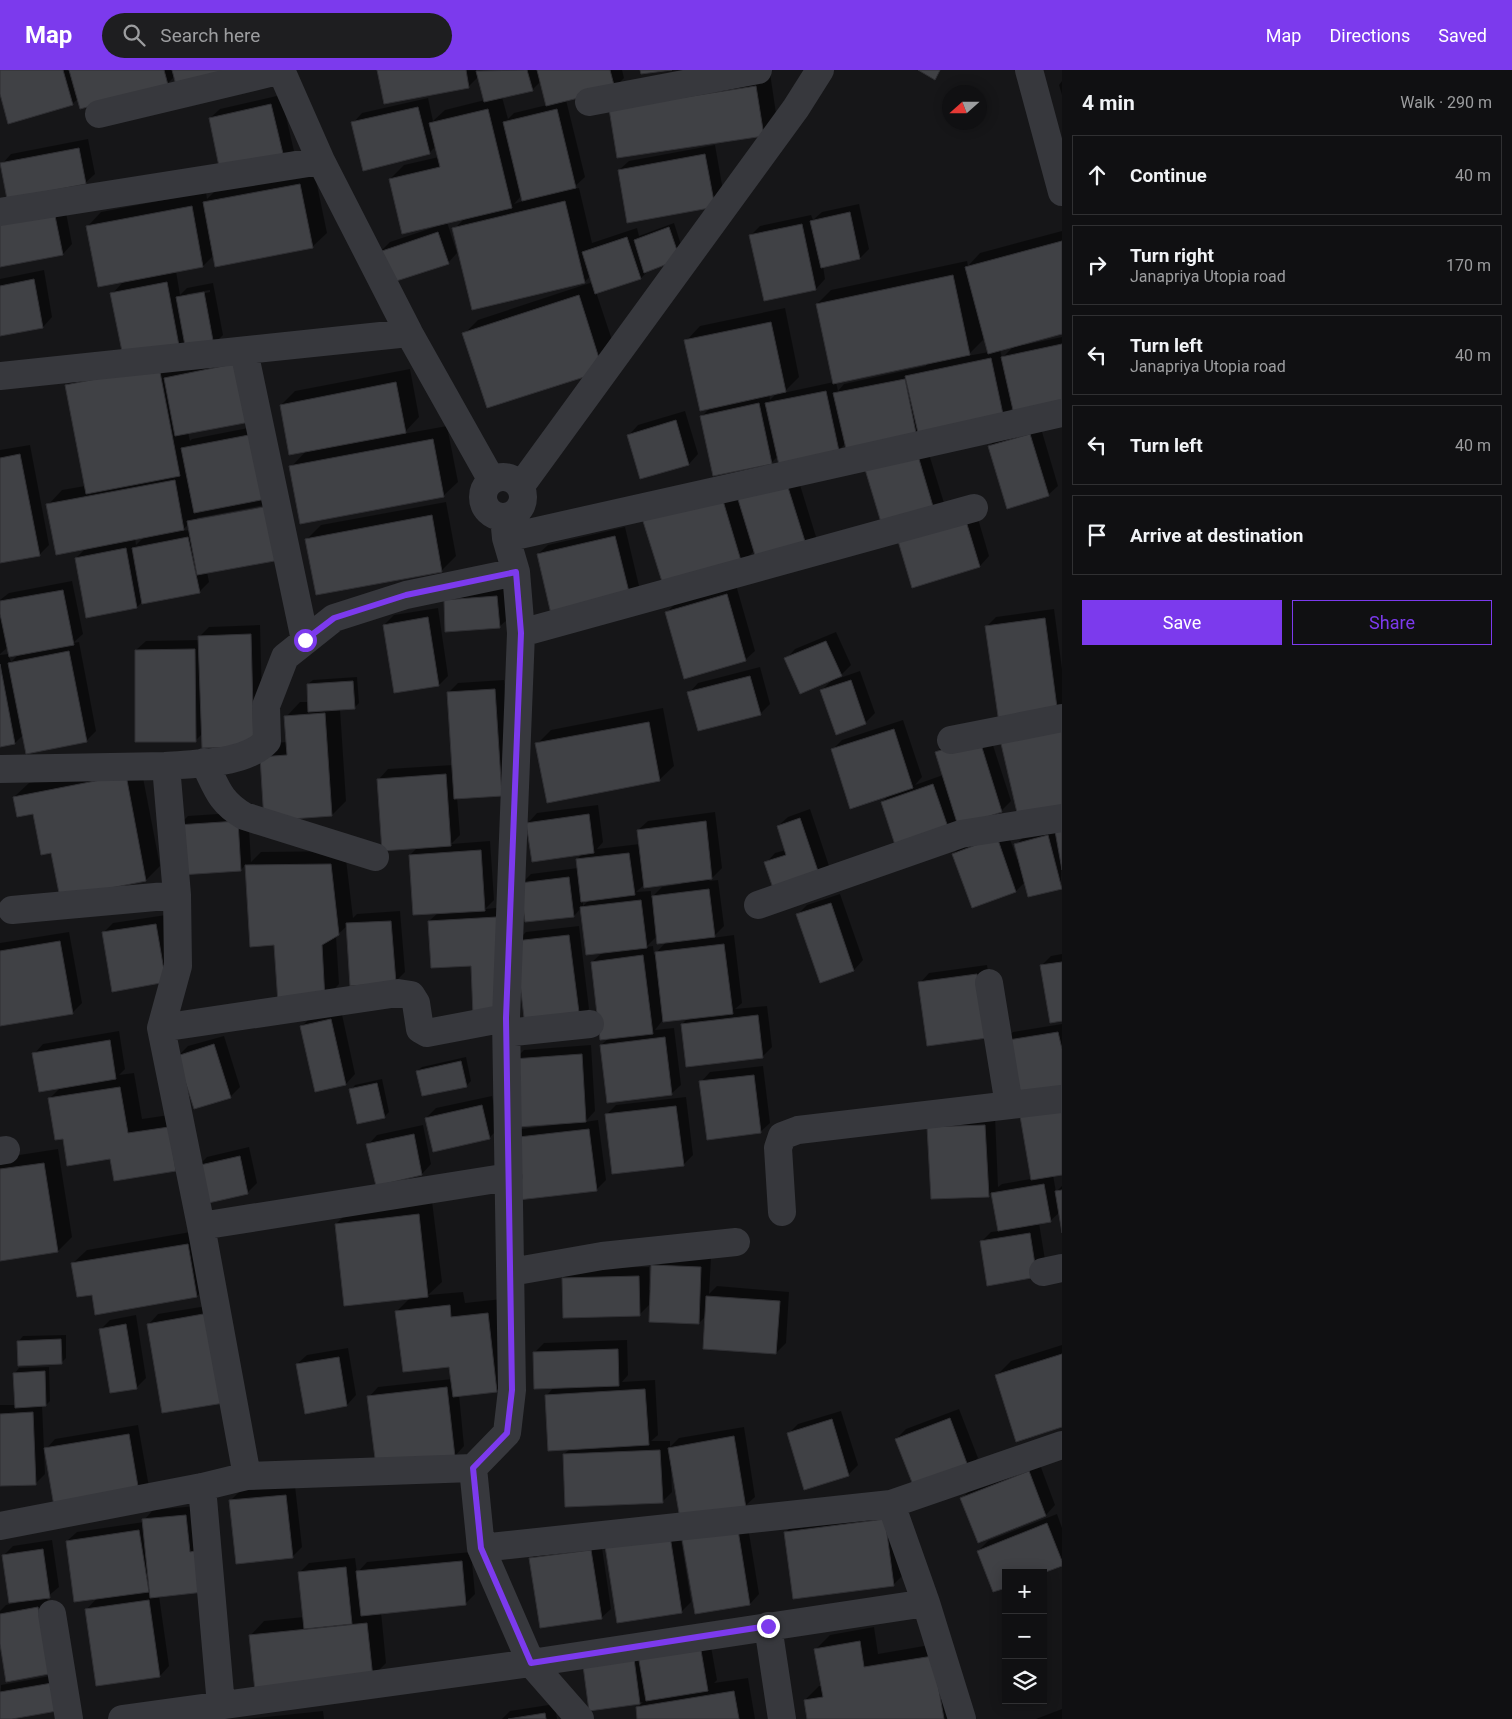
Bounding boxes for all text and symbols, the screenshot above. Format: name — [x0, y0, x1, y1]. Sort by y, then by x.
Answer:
search box — [102, 13, 452, 58]
text: Map — [25, 21, 72, 49]
icon: search — [120, 21, 148, 49]
text: Search here — [160, 24, 260, 47]
text: Map — [1266, 25, 1301, 46]
text: Directions — [1329, 25, 1410, 46]
text: Saved — [1438, 25, 1487, 46]
north arrow — [942, 85, 987, 130]
text: 4 min — [1082, 91, 1135, 115]
text: Walk · 290 m — [1400, 93, 1492, 112]
icon: ahead — [1083, 161, 1111, 189]
text: Continue — [1130, 164, 1207, 187]
text: 40 m — [1455, 166, 1491, 185]
text: Turn right — [1130, 244, 1214, 267]
icon: right — [1083, 251, 1111, 279]
text: 170 m — [1446, 256, 1491, 275]
text: Janapriya Utopia road — [1130, 267, 1286, 286]
text: Turn left — [1130, 334, 1203, 357]
icon: left — [1083, 341, 1111, 369]
text: 40 m — [1455, 346, 1491, 365]
text: Janapriya Utopia road — [1130, 357, 1286, 376]
icon: left — [1083, 431, 1111, 459]
text: Turn left — [1130, 434, 1203, 457]
text: 40 m — [1455, 436, 1491, 455]
icon: arrive — [1083, 521, 1111, 549]
text: Arrive at destination — [1130, 524, 1303, 547]
button: Save — [1082, 600, 1282, 645]
button: Share — [1292, 600, 1492, 645]
route start — [294, 629, 317, 652]
map controls — [1002, 1569, 1047, 1704]
button: + — [1002, 1569, 1047, 1614]
button: − — [1002, 1614, 1047, 1659]
route end — [757, 1615, 780, 1638]
button: layers — [1002, 1659, 1047, 1704]

